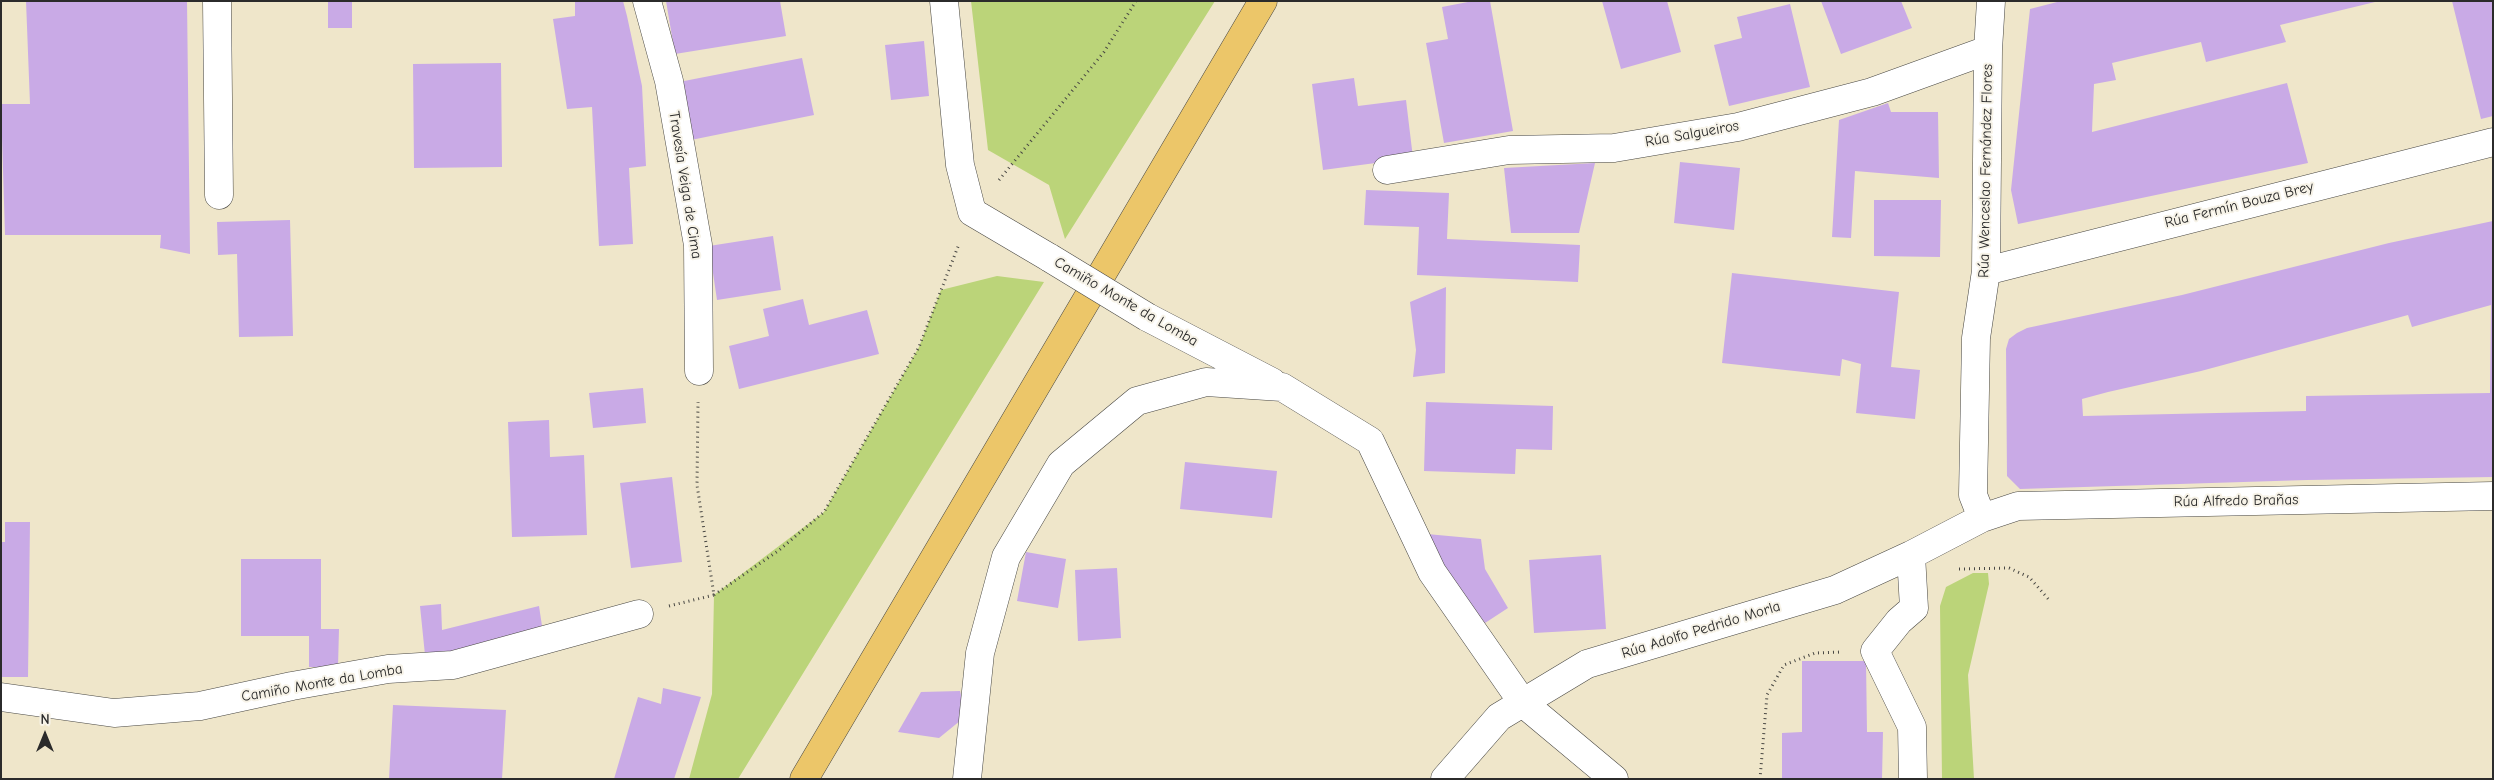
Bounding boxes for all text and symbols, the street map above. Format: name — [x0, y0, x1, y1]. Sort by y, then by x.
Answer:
street label: Rúa Wenceslao Fernández Flores — [1975, 64, 1997, 278]
street label: Travesía Veiga de Cima — [664, 110, 706, 260]
street label: Rúa Salgueiros — [1644, 117, 1740, 151]
street label: Rúa Fermín Bouza Brey — [2163, 178, 2315, 232]
street label: Camiño Monte da Lomba — [1051, 253, 1201, 351]
street label: Rúa Alfredo Brañas — [2174, 491, 2298, 511]
street label: Rúa Adolfo Pedrido Morla — [1619, 597, 1783, 663]
street label: Camiño Monte da Lomba — [240, 660, 404, 706]
north arrow — [20, 710, 70, 760]
text: N — [40, 711, 50, 728]

